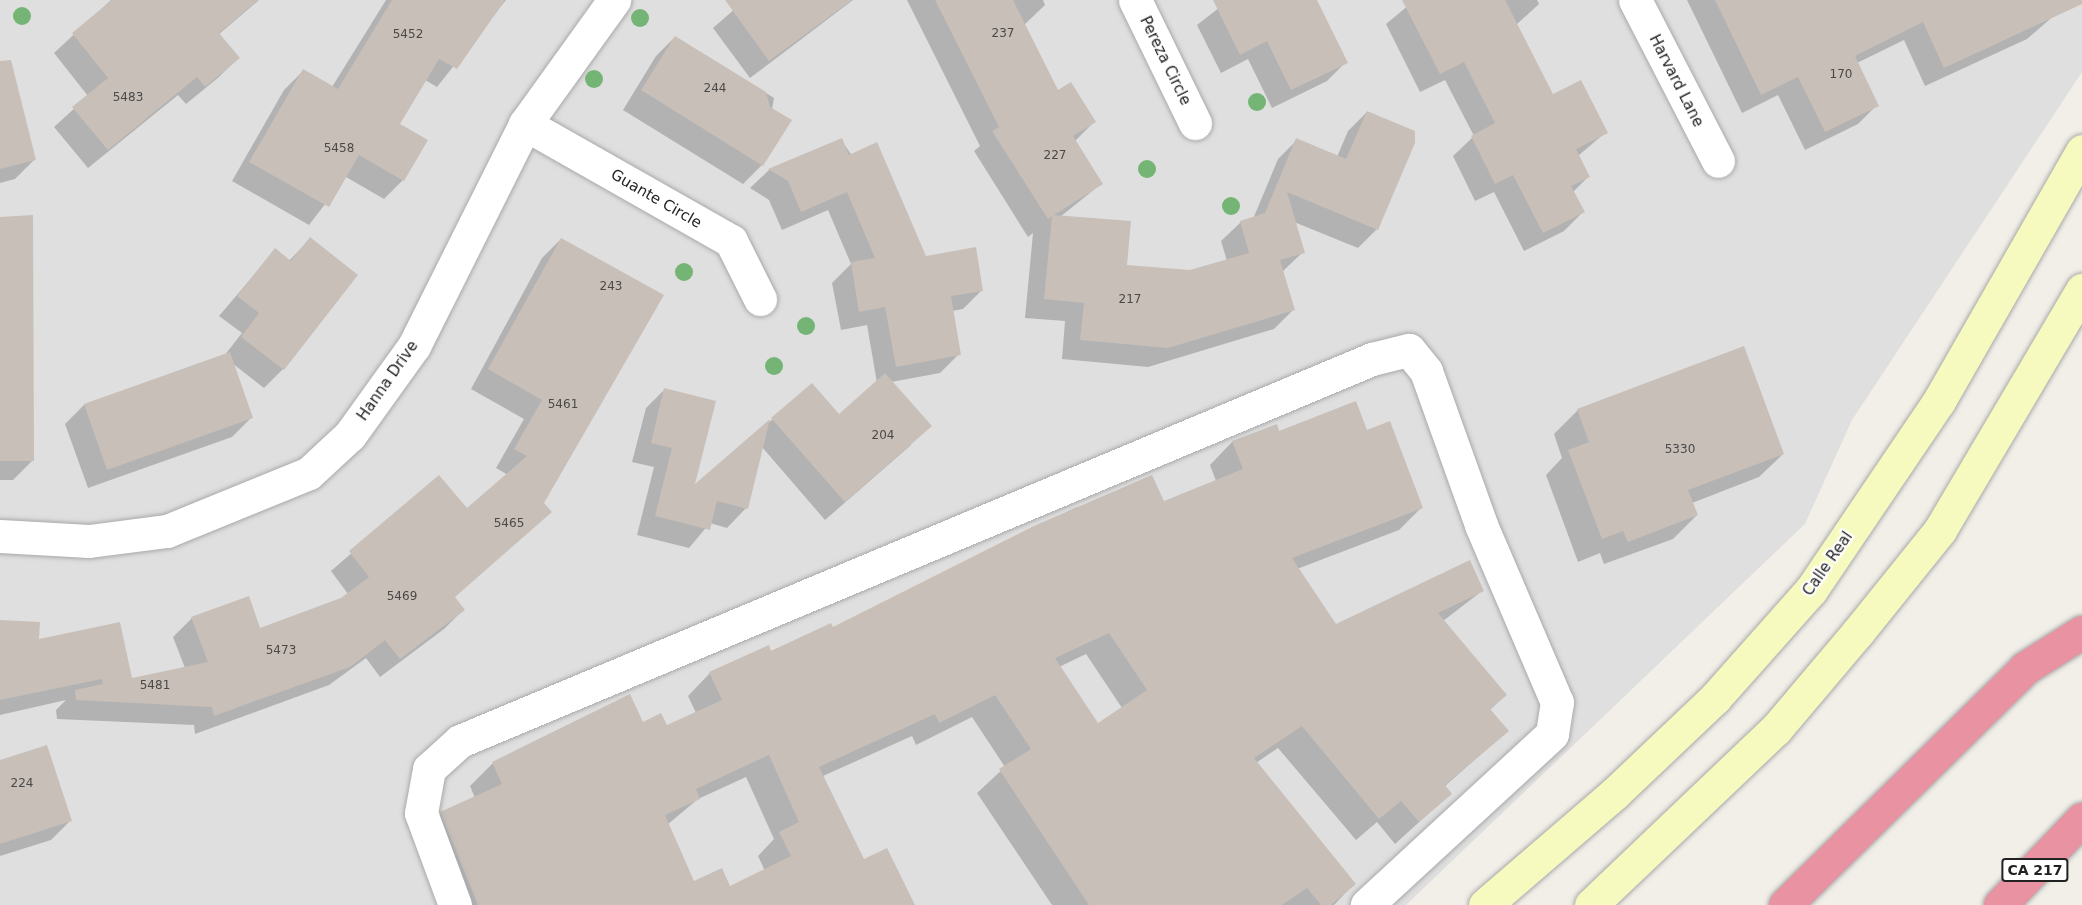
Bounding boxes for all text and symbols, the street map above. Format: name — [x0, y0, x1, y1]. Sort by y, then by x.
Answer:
street label: Pereza Circle — [1136, 14, 1194, 108]
house number: 237 — [992, 27, 1014, 41]
house number: 5452 — [393, 28, 423, 42]
street label: Harvard Lane — [1645, 32, 1707, 130]
house number: 170 — [1830, 68, 1852, 82]
house number: 244 — [704, 82, 726, 96]
house number: 5483 — [113, 91, 143, 105]
house number: 5458 — [324, 142, 354, 156]
house number: 227 — [1044, 149, 1066, 163]
street label: Guante Circle — [607, 166, 705, 232]
house number: 243 — [600, 280, 622, 294]
house number: 217 — [1119, 293, 1141, 307]
street label: Hanna Drive — [354, 338, 422, 424]
house number: 5461 — [548, 398, 578, 412]
house number: 204 — [872, 429, 894, 443]
house number: 5330 — [1665, 443, 1695, 457]
house number: 5465 — [494, 517, 524, 531]
street label: Calle Real — [1799, 528, 1857, 600]
house number: 5469 — [387, 590, 417, 604]
house number: 5473 — [266, 644, 296, 658]
house number: 5481 — [140, 679, 170, 693]
house number: 224 — [11, 777, 33, 791]
road number: CA 217 — [2000, 859, 2070, 881]

